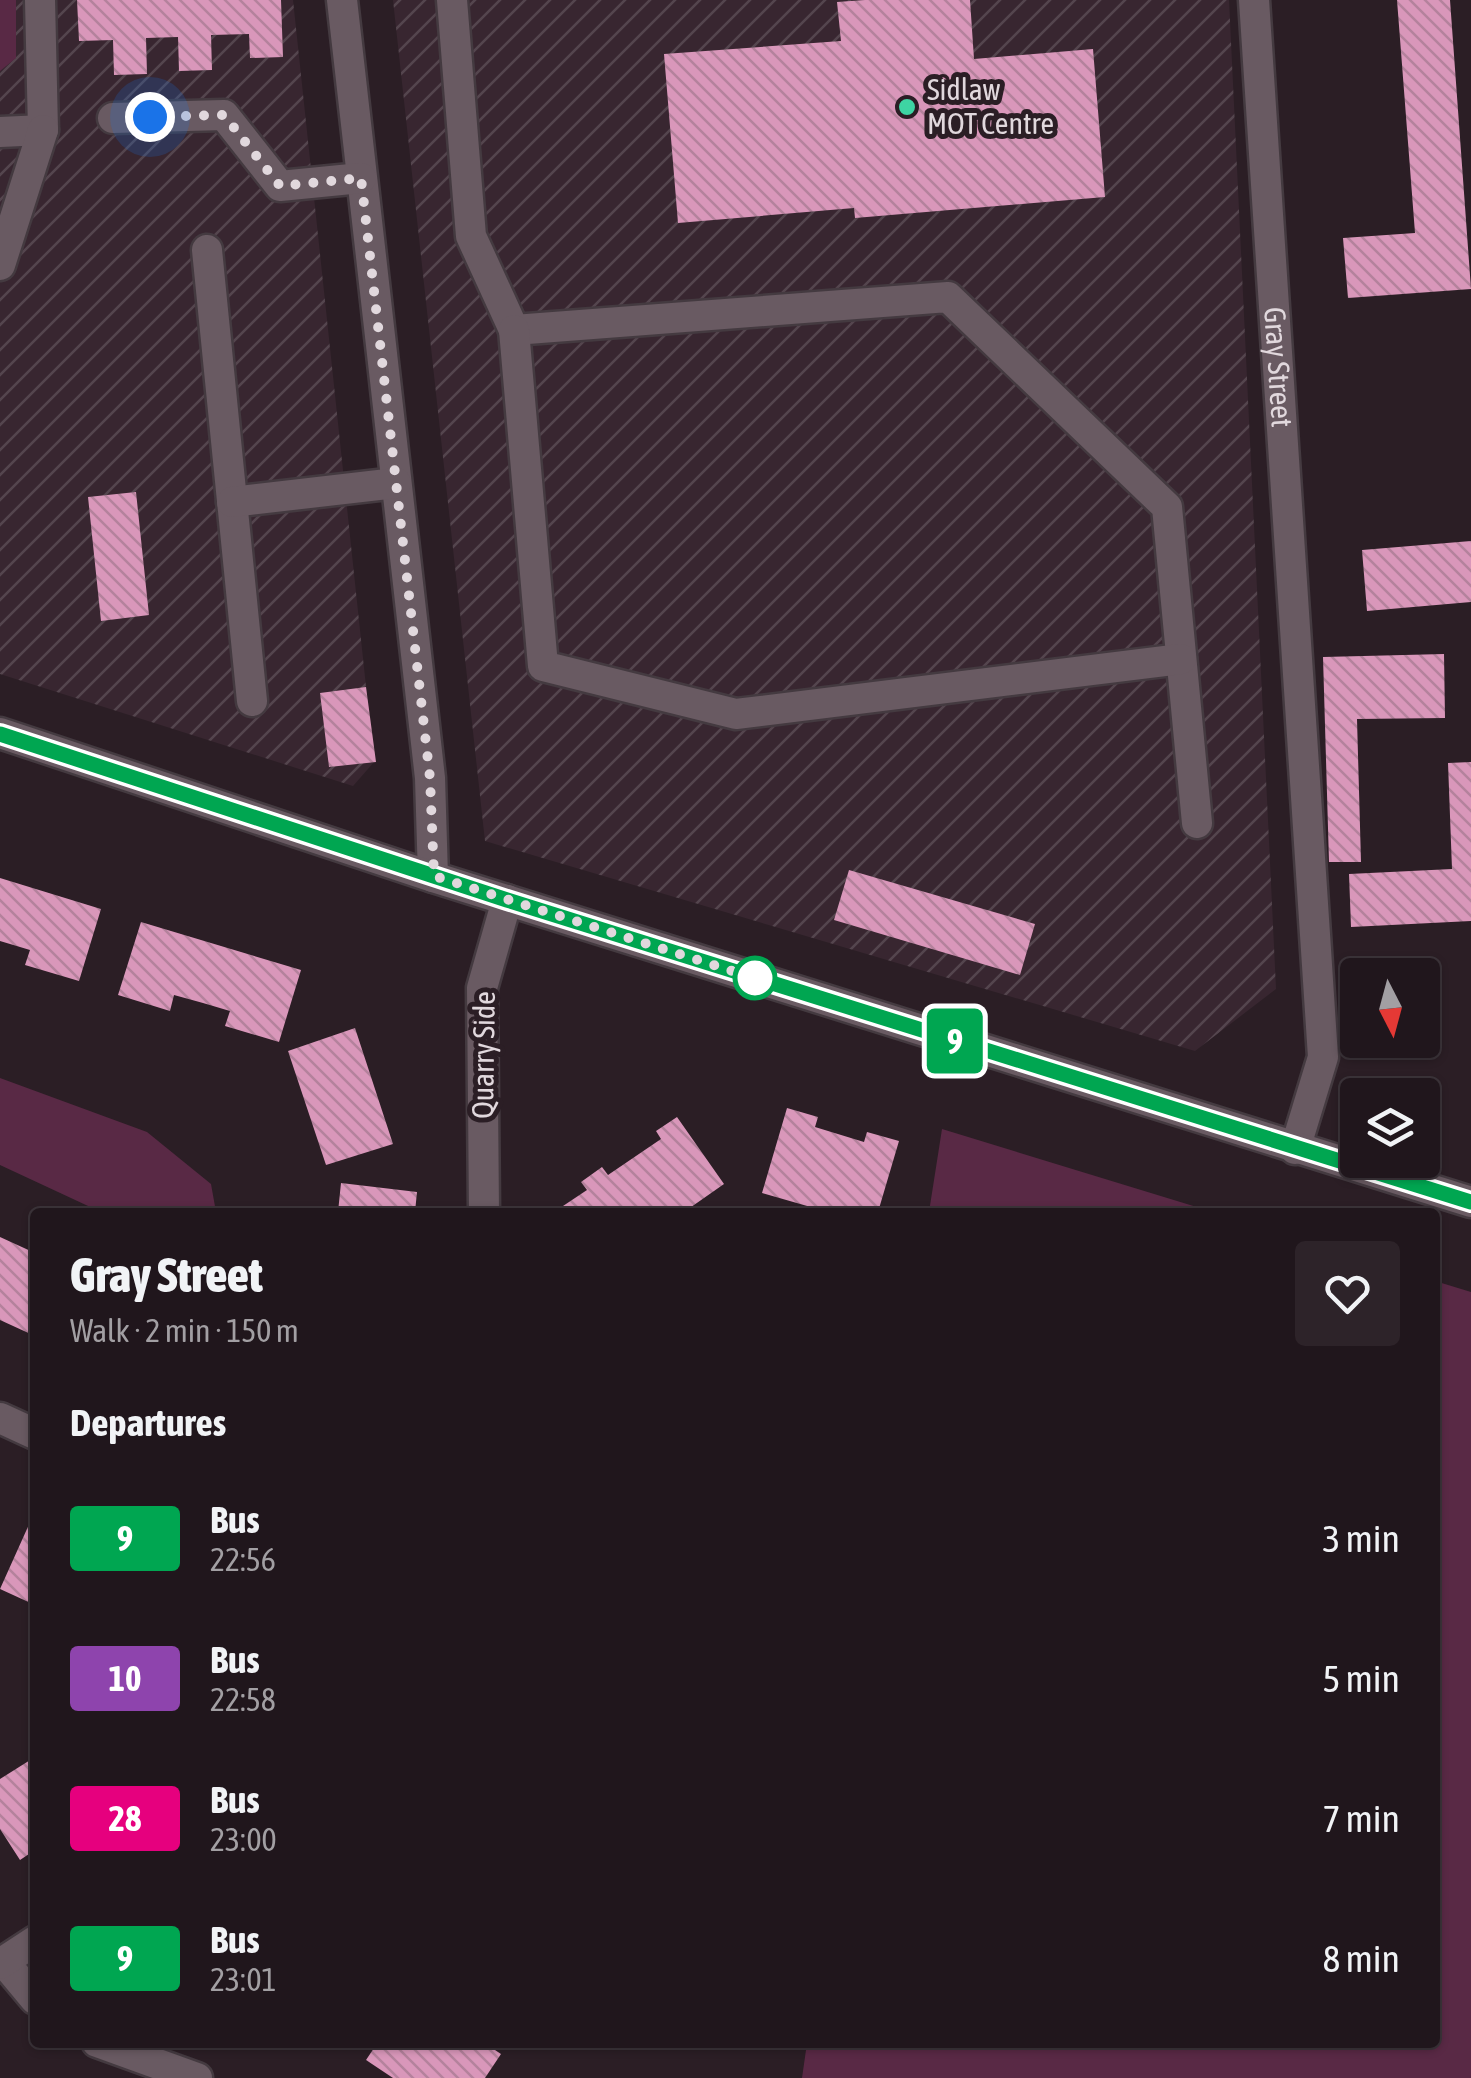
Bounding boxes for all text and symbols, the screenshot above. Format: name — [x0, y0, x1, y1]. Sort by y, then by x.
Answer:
place label: Sidlaw MOT Centre — [927, 72, 1054, 140]
your location — [125, 92, 175, 142]
marker: Sidlaw MOT Centre — [896, 96, 918, 118]
street label: Gray Street — [1258, 306, 1300, 428]
unlabelled marker — [734, 957, 776, 999]
north arrow — [1340, 958, 1440, 1058]
map controls — [1340, 958, 1440, 1178]
street label: Quarry Side — [465, 991, 501, 1119]
line badge: 9 — [922, 1008, 988, 1074]
text: 9 — [947, 1021, 963, 1061]
button: layers — [1340, 1078, 1440, 1178]
button: heart — [1295, 1241, 1400, 1346]
text: Gray Street — [70, 1247, 263, 1302]
text: Walk · 2 min · 150 m — [70, 1312, 299, 1349]
text: Departures — [70, 1401, 226, 1444]
text: Bus — [210, 1498, 260, 1541]
text: 3 min — [1322, 1517, 1400, 1560]
text: 9 — [117, 1518, 133, 1558]
text: 22:56 — [210, 1541, 276, 1578]
text: Bus — [210, 1638, 260, 1681]
text: 5 min — [1322, 1657, 1400, 1700]
text: 10 — [109, 1658, 141, 1698]
text: 22:58 — [210, 1681, 276, 1718]
text: Bus — [210, 1778, 260, 1821]
text: 7 min — [1322, 1797, 1400, 1840]
text: 28 — [109, 1798, 141, 1838]
text: 23:00 — [210, 1821, 277, 1858]
text: Bus — [210, 1918, 260, 1961]
text: 8 min — [1322, 1937, 1400, 1980]
text: 9 — [117, 1938, 133, 1978]
text: 23:01 — [210, 1961, 277, 1998]

